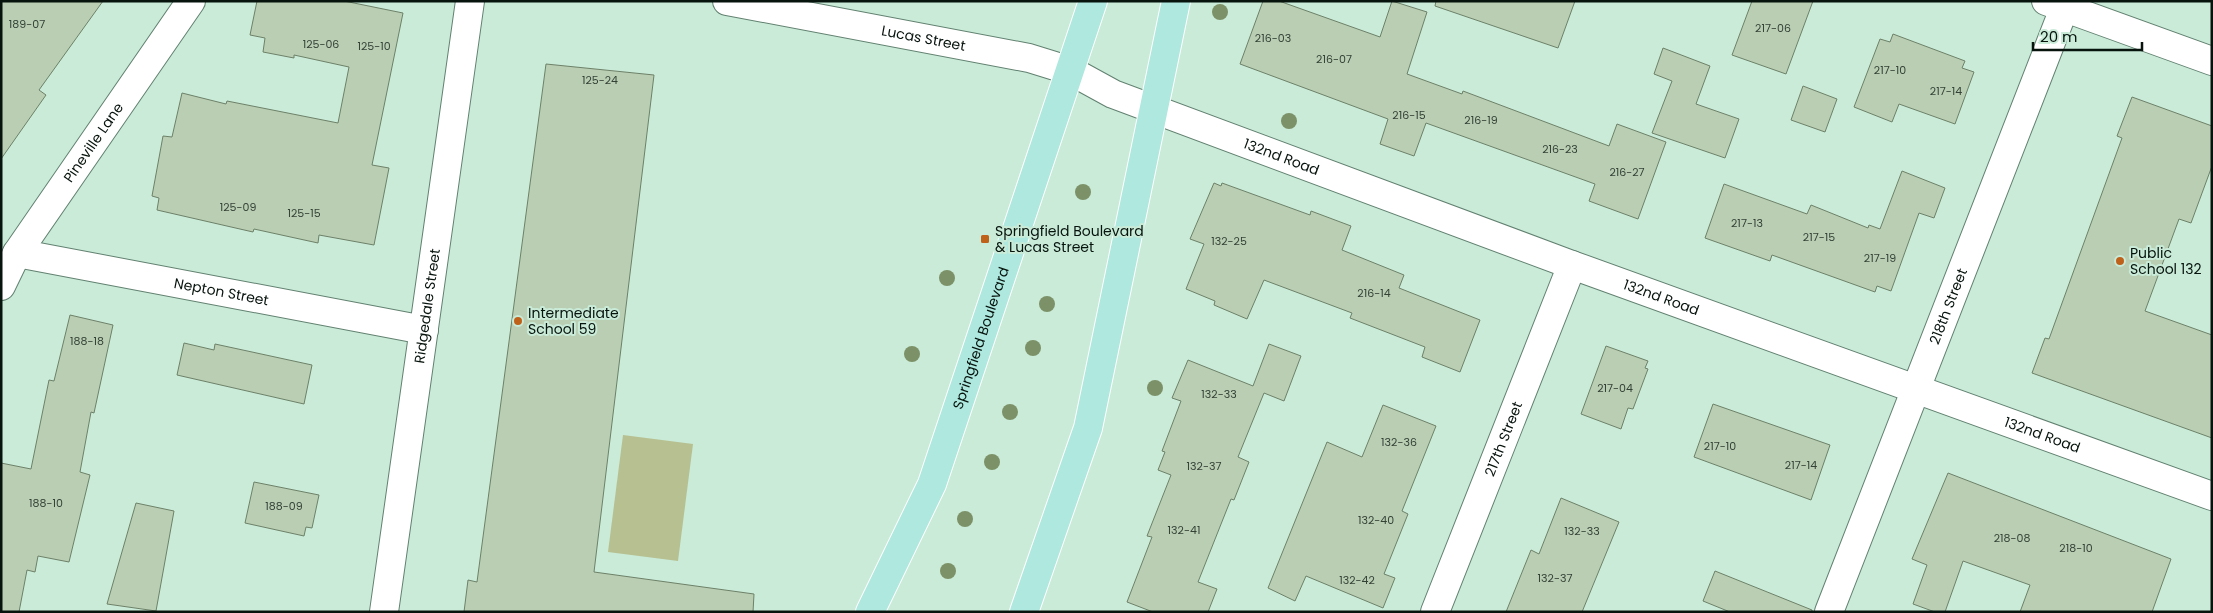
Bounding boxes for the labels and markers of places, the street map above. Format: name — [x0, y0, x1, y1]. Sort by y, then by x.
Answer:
place label: Springfield Boulevard & Lucas Street — [995, 221, 1144, 257]
marker: Springfield Boulevard & Lucas Street — [979, 233, 991, 245]
place label: Public School 132 — [2130, 243, 2202, 279]
marker: Public School 132 — [2114, 255, 2126, 267]
place label: Intermediate School 59 — [528, 303, 619, 339]
marker: Intermediate School 59 — [512, 315, 524, 327]

